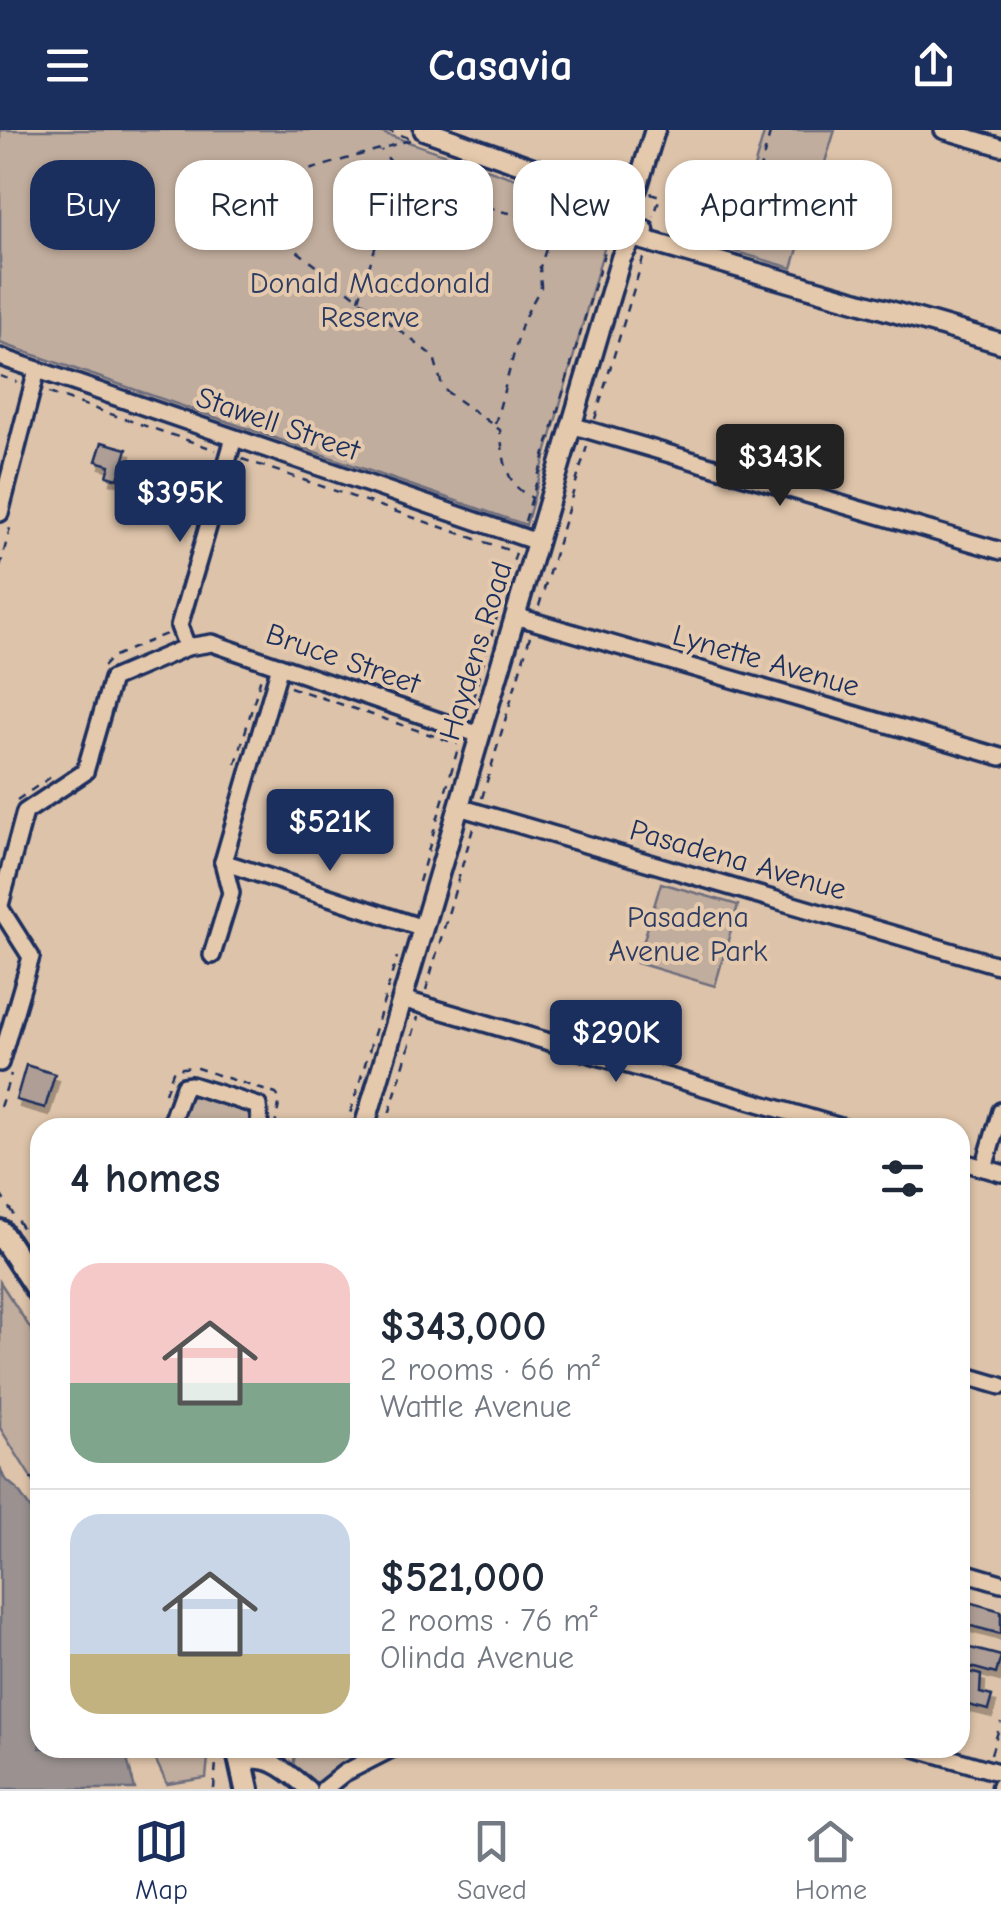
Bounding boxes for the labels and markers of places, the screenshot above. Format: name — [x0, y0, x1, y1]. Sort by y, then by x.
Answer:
pin: $343K — [710, 424, 850, 509]
pin: $395K — [110, 460, 250, 545]
pin: $521K — [260, 789, 400, 874]
pin: $290K — [546, 1000, 686, 1085]

